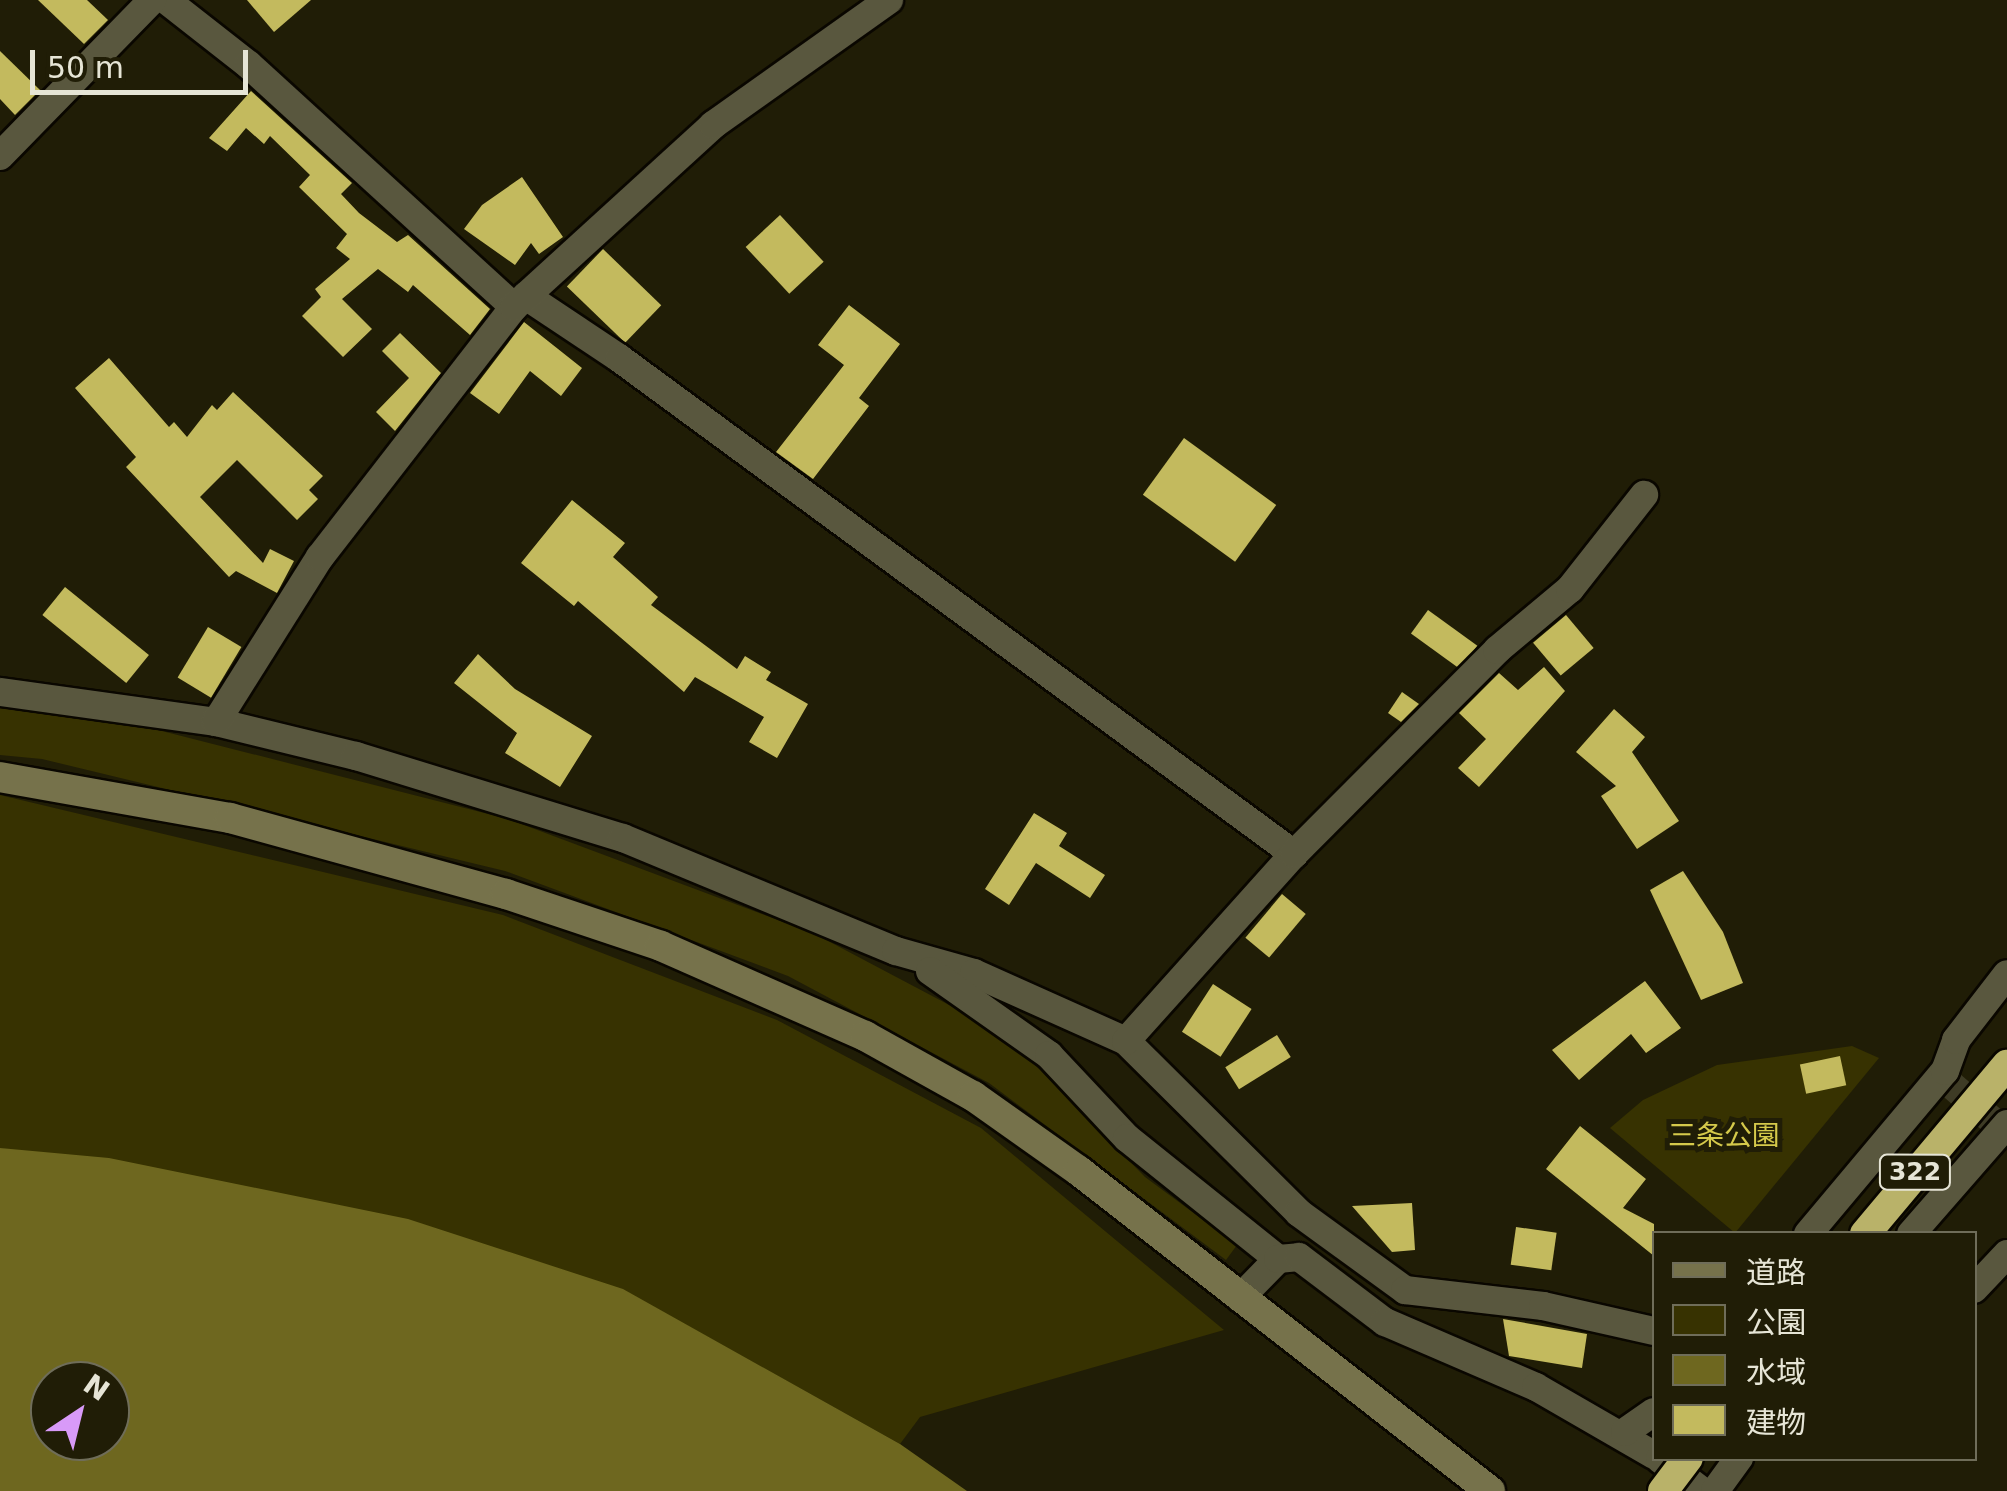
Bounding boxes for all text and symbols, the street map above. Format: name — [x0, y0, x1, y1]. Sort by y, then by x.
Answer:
scale bar — [35, 30, 252, 92]
text: 50 m — [47, 50, 124, 85]
park label: 三条公園 — [1668, 1119, 1780, 1153]
road number: 322 — [1878, 1152, 1952, 1192]
legend — [1652, 1231, 1977, 1461]
text: 道路 — [1746, 1255, 1806, 1290]
text: 公園 — [1746, 1305, 1806, 1340]
text: 水域 — [1746, 1355, 1806, 1390]
north arrow — [30, 1361, 130, 1461]
text: N — [77, 1367, 115, 1408]
text: 建物 — [1746, 1405, 1806, 1440]

